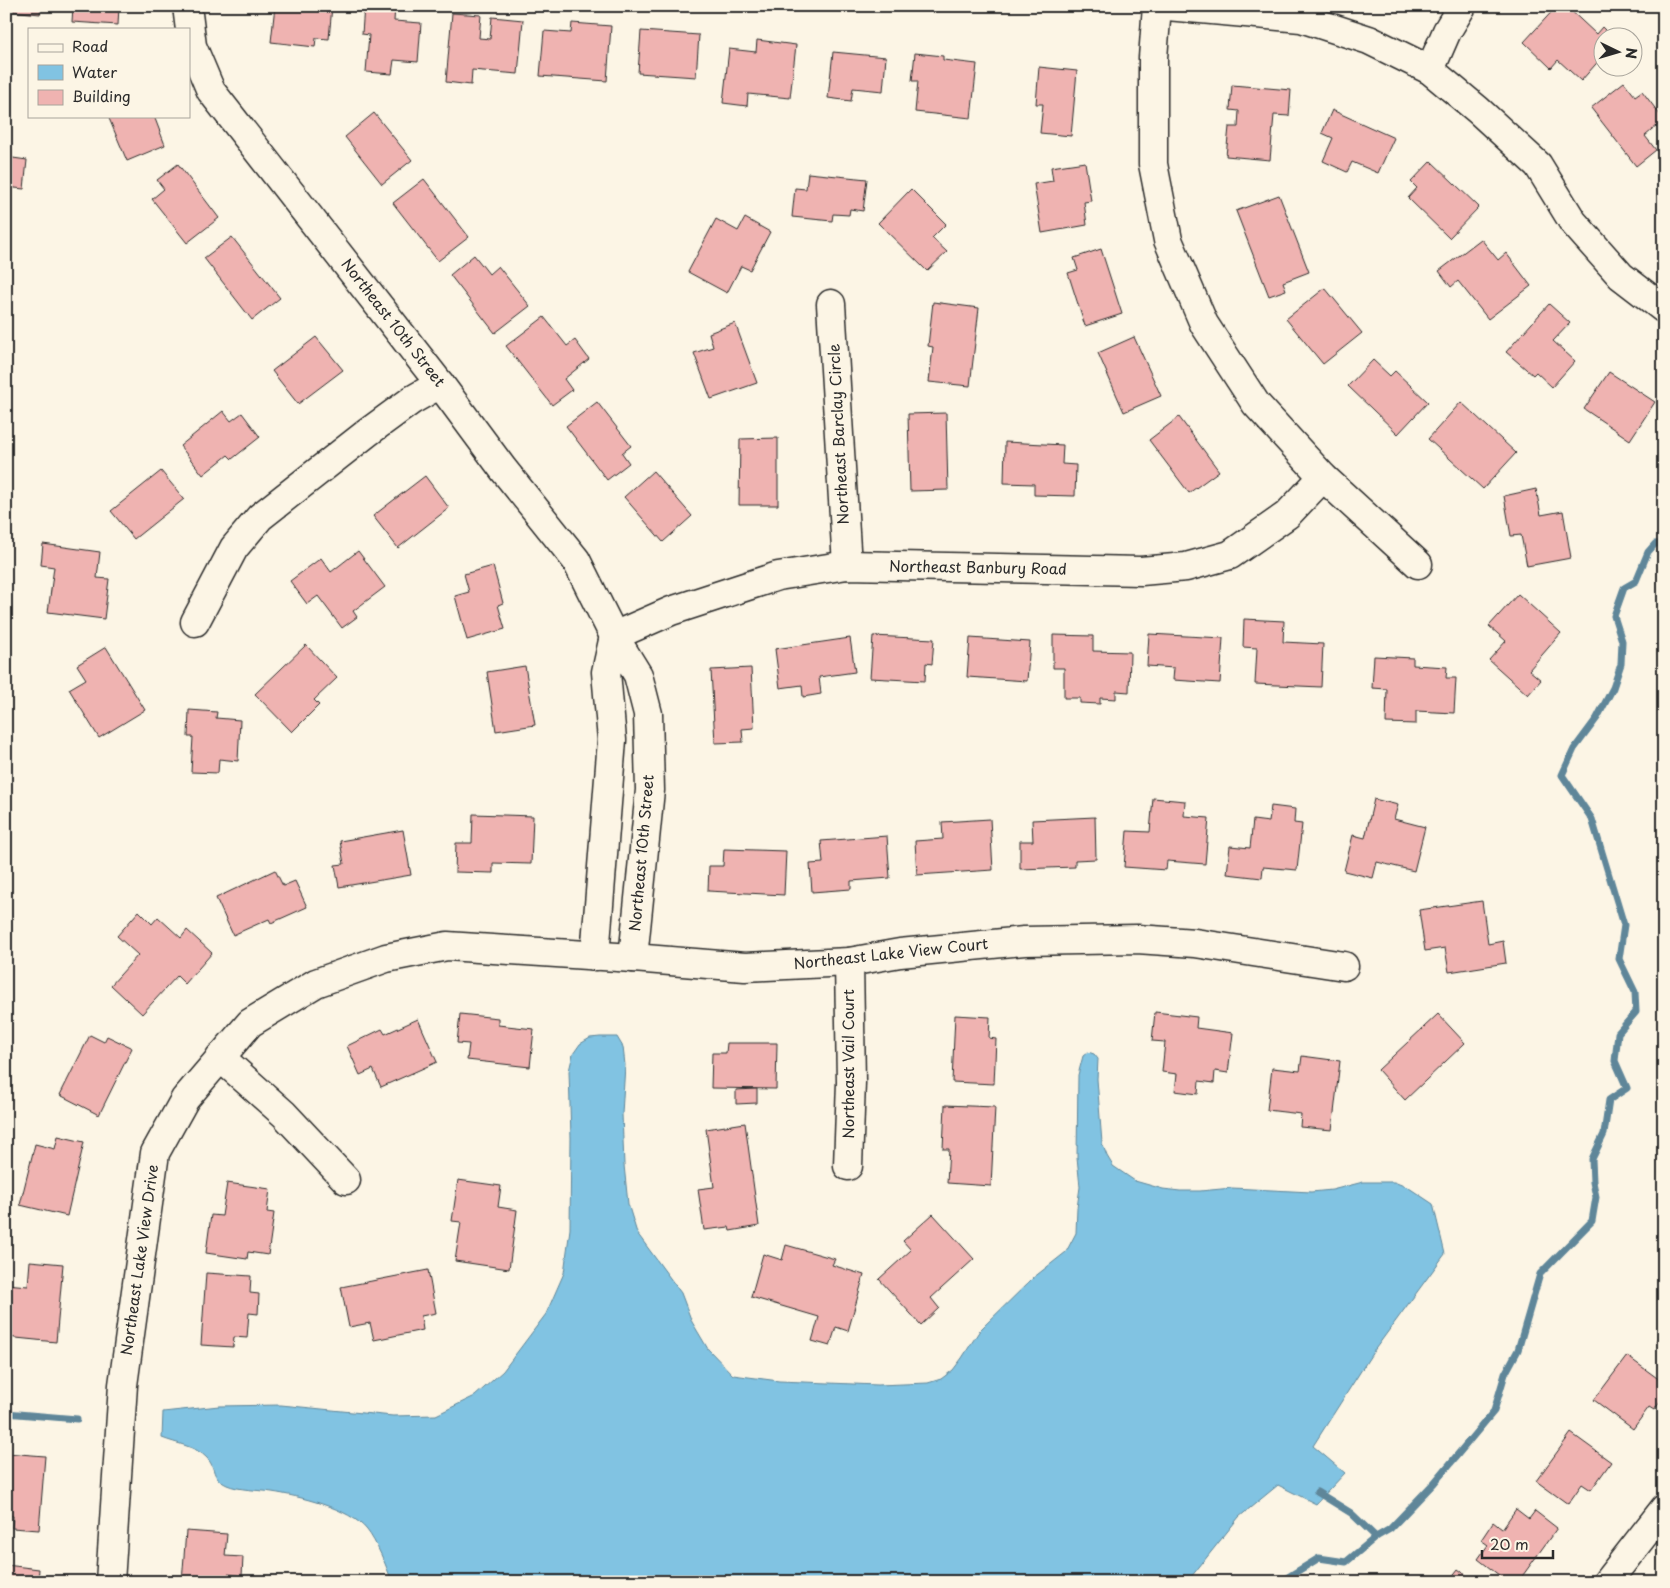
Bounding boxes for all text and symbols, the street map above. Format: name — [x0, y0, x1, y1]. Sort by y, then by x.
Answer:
legend — [28, 28, 190, 118]
north arrow — [1592, 28, 1642, 78]
text: Road — [72, 34, 108, 57]
text: N — [1621, 47, 1642, 60]
text: Water — [72, 60, 117, 83]
text: Building — [72, 84, 131, 107]
street label: Northeast 10th Street — [337, 253, 452, 391]
street label: Northeast Barclay Circle — [821, 343, 854, 525]
street label: Northeast Banbury Road — [889, 553, 1067, 580]
street label: Northeast 10th Street — [622, 773, 659, 932]
street label: Northeast Lake View Court — [792, 931, 989, 974]
street label: Northeast Vail Court — [836, 989, 859, 1139]
street label: Northeast Lake View Drive — [114, 1163, 163, 1357]
scale bar — [1482, 1528, 1554, 1560]
text: 20 m — [1490, 1532, 1529, 1555]

